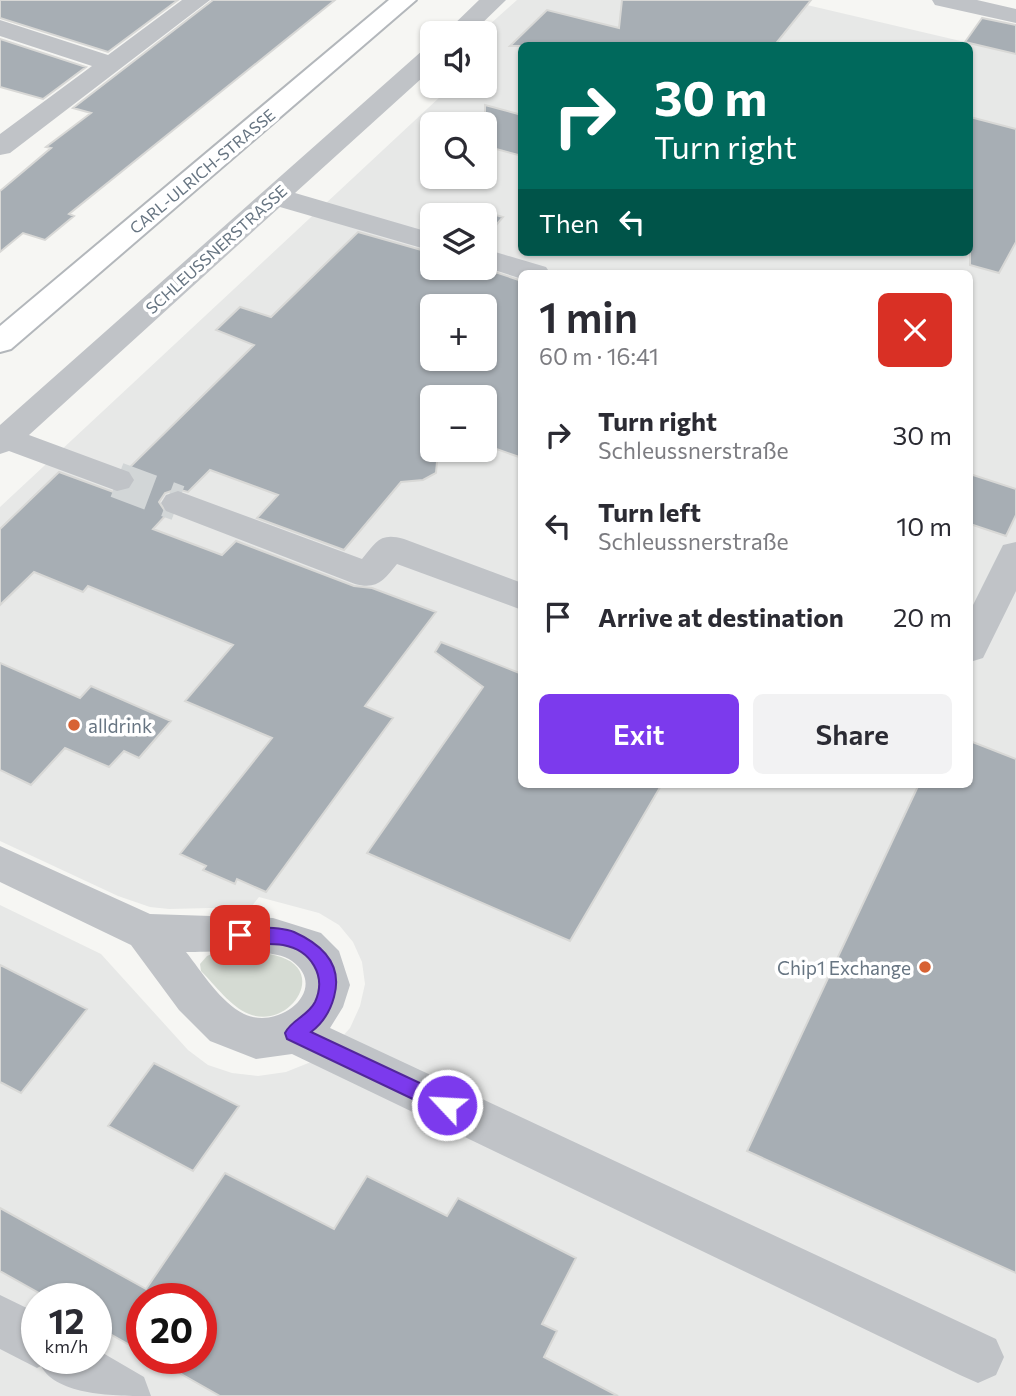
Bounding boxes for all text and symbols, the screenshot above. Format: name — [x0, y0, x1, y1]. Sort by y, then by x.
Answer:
map controls — [420, 21, 497, 462]
button: sound — [420, 21, 497, 98]
text: 30 m — [654, 66, 767, 126]
icon: right — [539, 70, 630, 161]
street label: CARL-ULRICH-STRASSE — [125, 105, 279, 237]
button: search — [420, 112, 497, 189]
text: Turn right — [654, 126, 797, 166]
street label: SCHLEUSSNERSTRASSE — [142, 181, 290, 317]
button: layers — [420, 203, 497, 280]
icon: left — [613, 203, 651, 241]
text: Then — [539, 207, 599, 238]
text: 1 min — [539, 290, 638, 342]
button: close — [878, 293, 952, 367]
button: + — [420, 294, 497, 371]
text: 60 m · 16:41 — [539, 342, 659, 370]
button: − — [420, 385, 497, 462]
text: Turn right — [598, 405, 717, 436]
icon: right — [539, 416, 577, 454]
text: 30 m — [893, 419, 952, 450]
text: Schleussnerstraße — [598, 436, 789, 464]
text: Turn left — [598, 496, 701, 527]
icon: left — [539, 507, 577, 545]
text: 10 m — [896, 510, 952, 541]
text: Schleussnerstraße — [598, 527, 789, 555]
icon: arrive — [539, 598, 577, 636]
text: Arrive at destination — [598, 601, 844, 632]
text: 20 m — [893, 601, 952, 632]
button: Exit — [539, 694, 739, 774]
button: Share — [753, 694, 952, 774]
place label: alldrink — [88, 714, 152, 737]
marker: alldrink — [66, 717, 82, 733]
pin — [210, 905, 270, 965]
icon: arrive — [221, 916, 259, 954]
place label: Chip1 Exchange — [777, 956, 911, 979]
marker: Chip1 Exchange — [917, 959, 933, 975]
position arrow — [410, 1068, 484, 1142]
speed limit sign: 20 — [126, 1283, 217, 1374]
text: 12 — [49, 1298, 84, 1341]
text: km/h — [45, 1335, 88, 1357]

